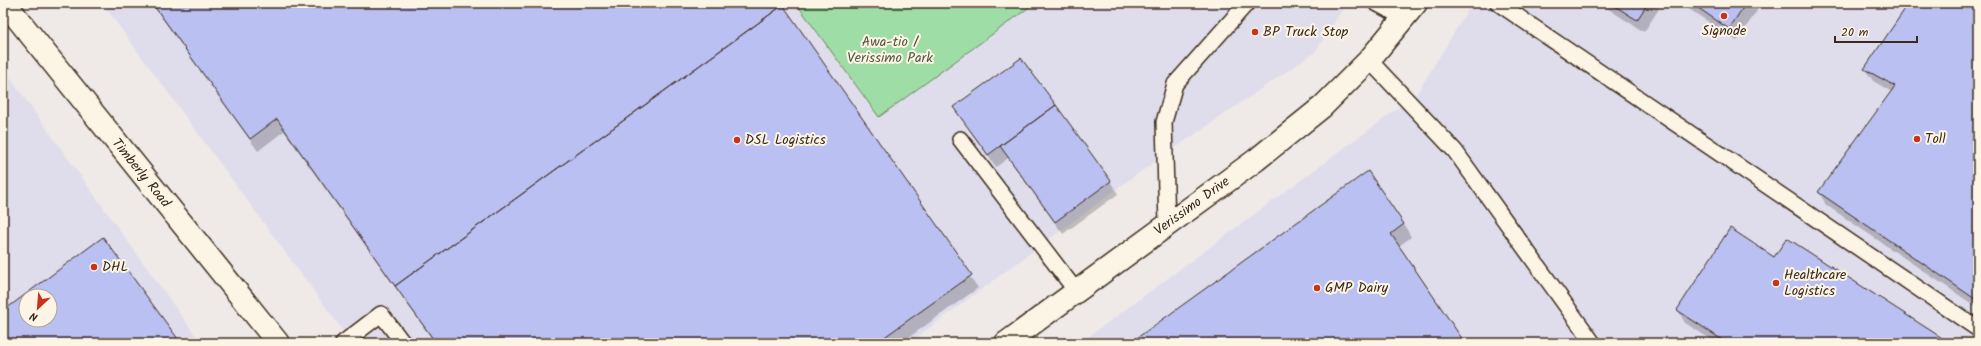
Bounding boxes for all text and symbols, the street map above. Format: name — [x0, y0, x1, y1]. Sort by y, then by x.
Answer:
marker: Signode — [1719, 11, 1729, 21]
scale bar — [1835, 18, 1917, 44]
place label: Signode — [1702, 20, 1747, 42]
place label: BP Truck Stop — [1263, 21, 1349, 43]
text: 20 m — [1841, 23, 1869, 42]
marker: BP Truck Stop — [1250, 27, 1260, 37]
park label: Awa-tio / Verissimo Park — [847, 31, 933, 69]
place label: Toll — [1925, 128, 1946, 150]
place label: DSL Logistics — [745, 129, 826, 151]
street label: Timberly Road — [106, 133, 177, 213]
marker: Toll — [1912, 134, 1922, 144]
marker: DSL Logistics — [732, 135, 742, 145]
street label: Verissimo Drive — [1149, 170, 1235, 241]
place label: DHL — [102, 256, 128, 278]
marker: DHL — [89, 262, 99, 272]
place label: Healthcare Logistics — [1784, 264, 1847, 302]
place label: GMP Dairy — [1325, 277, 1388, 299]
marker: Healthcare Logistics — [1771, 278, 1781, 288]
marker: GMP Dairy — [1312, 283, 1322, 293]
north arrow — [18, 288, 58, 328]
text: N — [27, 306, 41, 326]

